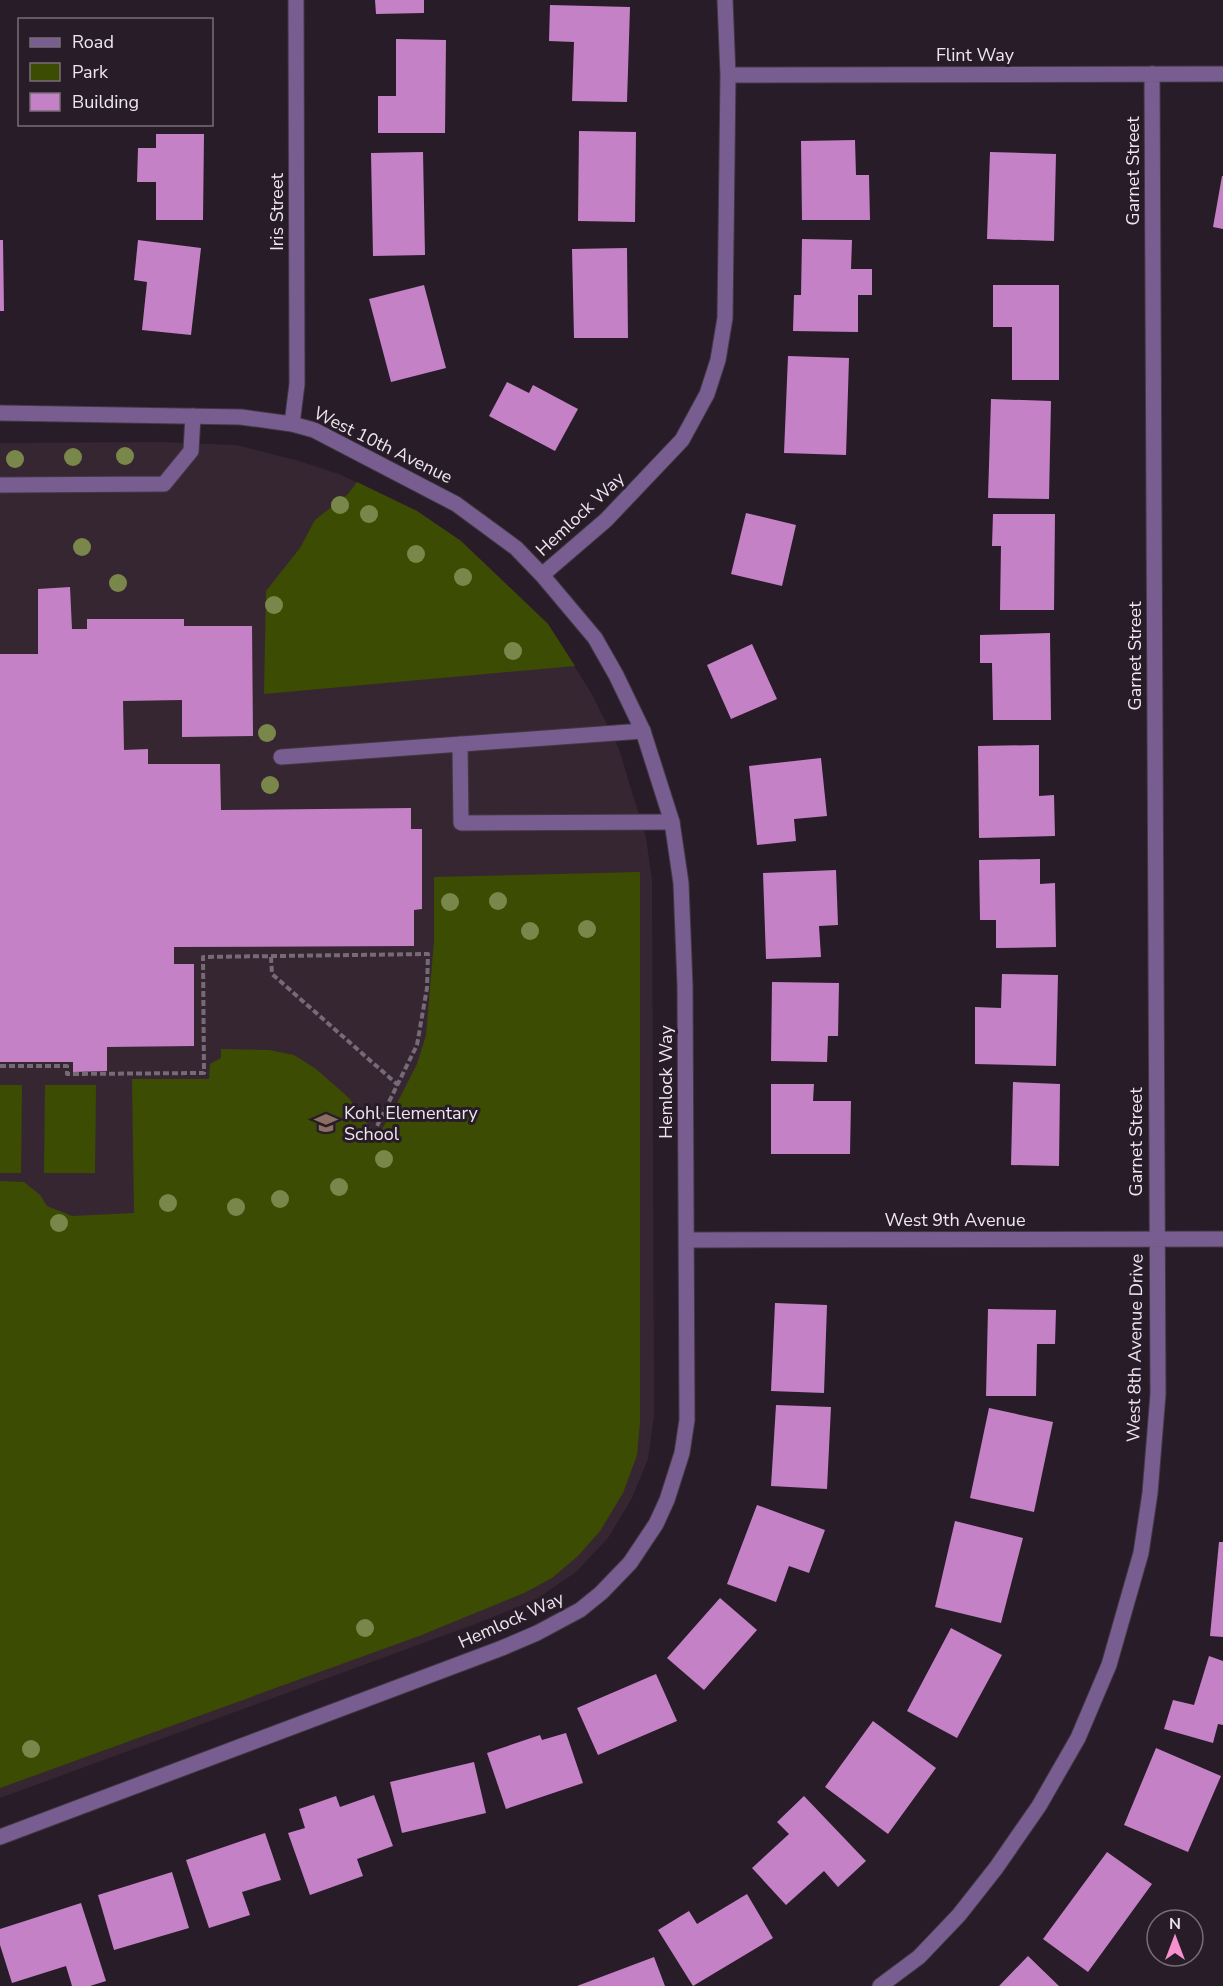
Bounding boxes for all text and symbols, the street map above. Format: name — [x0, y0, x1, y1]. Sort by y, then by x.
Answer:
legend — [18, 18, 213, 126]
text: Road — [72, 30, 114, 54]
street label: Flint Way — [936, 43, 1015, 67]
text: Park — [72, 60, 109, 84]
text: Building — [72, 90, 139, 114]
street label: Garnet Street — [1121, 116, 1145, 225]
street label: Iris Street — [265, 172, 289, 251]
street label: West 10th Avenue — [310, 401, 456, 489]
street label: Hemlock Way — [530, 466, 630, 561]
street label: Garnet Street — [1123, 601, 1147, 710]
street label: Hemlock Way — [654, 1025, 678, 1139]
street label: Garnet Street — [1124, 1087, 1148, 1196]
place label: Kohl Elementary School — [344, 1101, 479, 1146]
school or university icon: Kohl Elementary School — [313, 1110, 339, 1136]
street label: West 9th Avenue — [884, 1208, 1026, 1232]
street label: West 8th Avenue Drive — [1121, 1254, 1149, 1442]
street label: Hemlock Way — [454, 1586, 568, 1654]
north arrow — [1145, 1908, 1205, 1968]
text: N — [1169, 1913, 1181, 1935]

